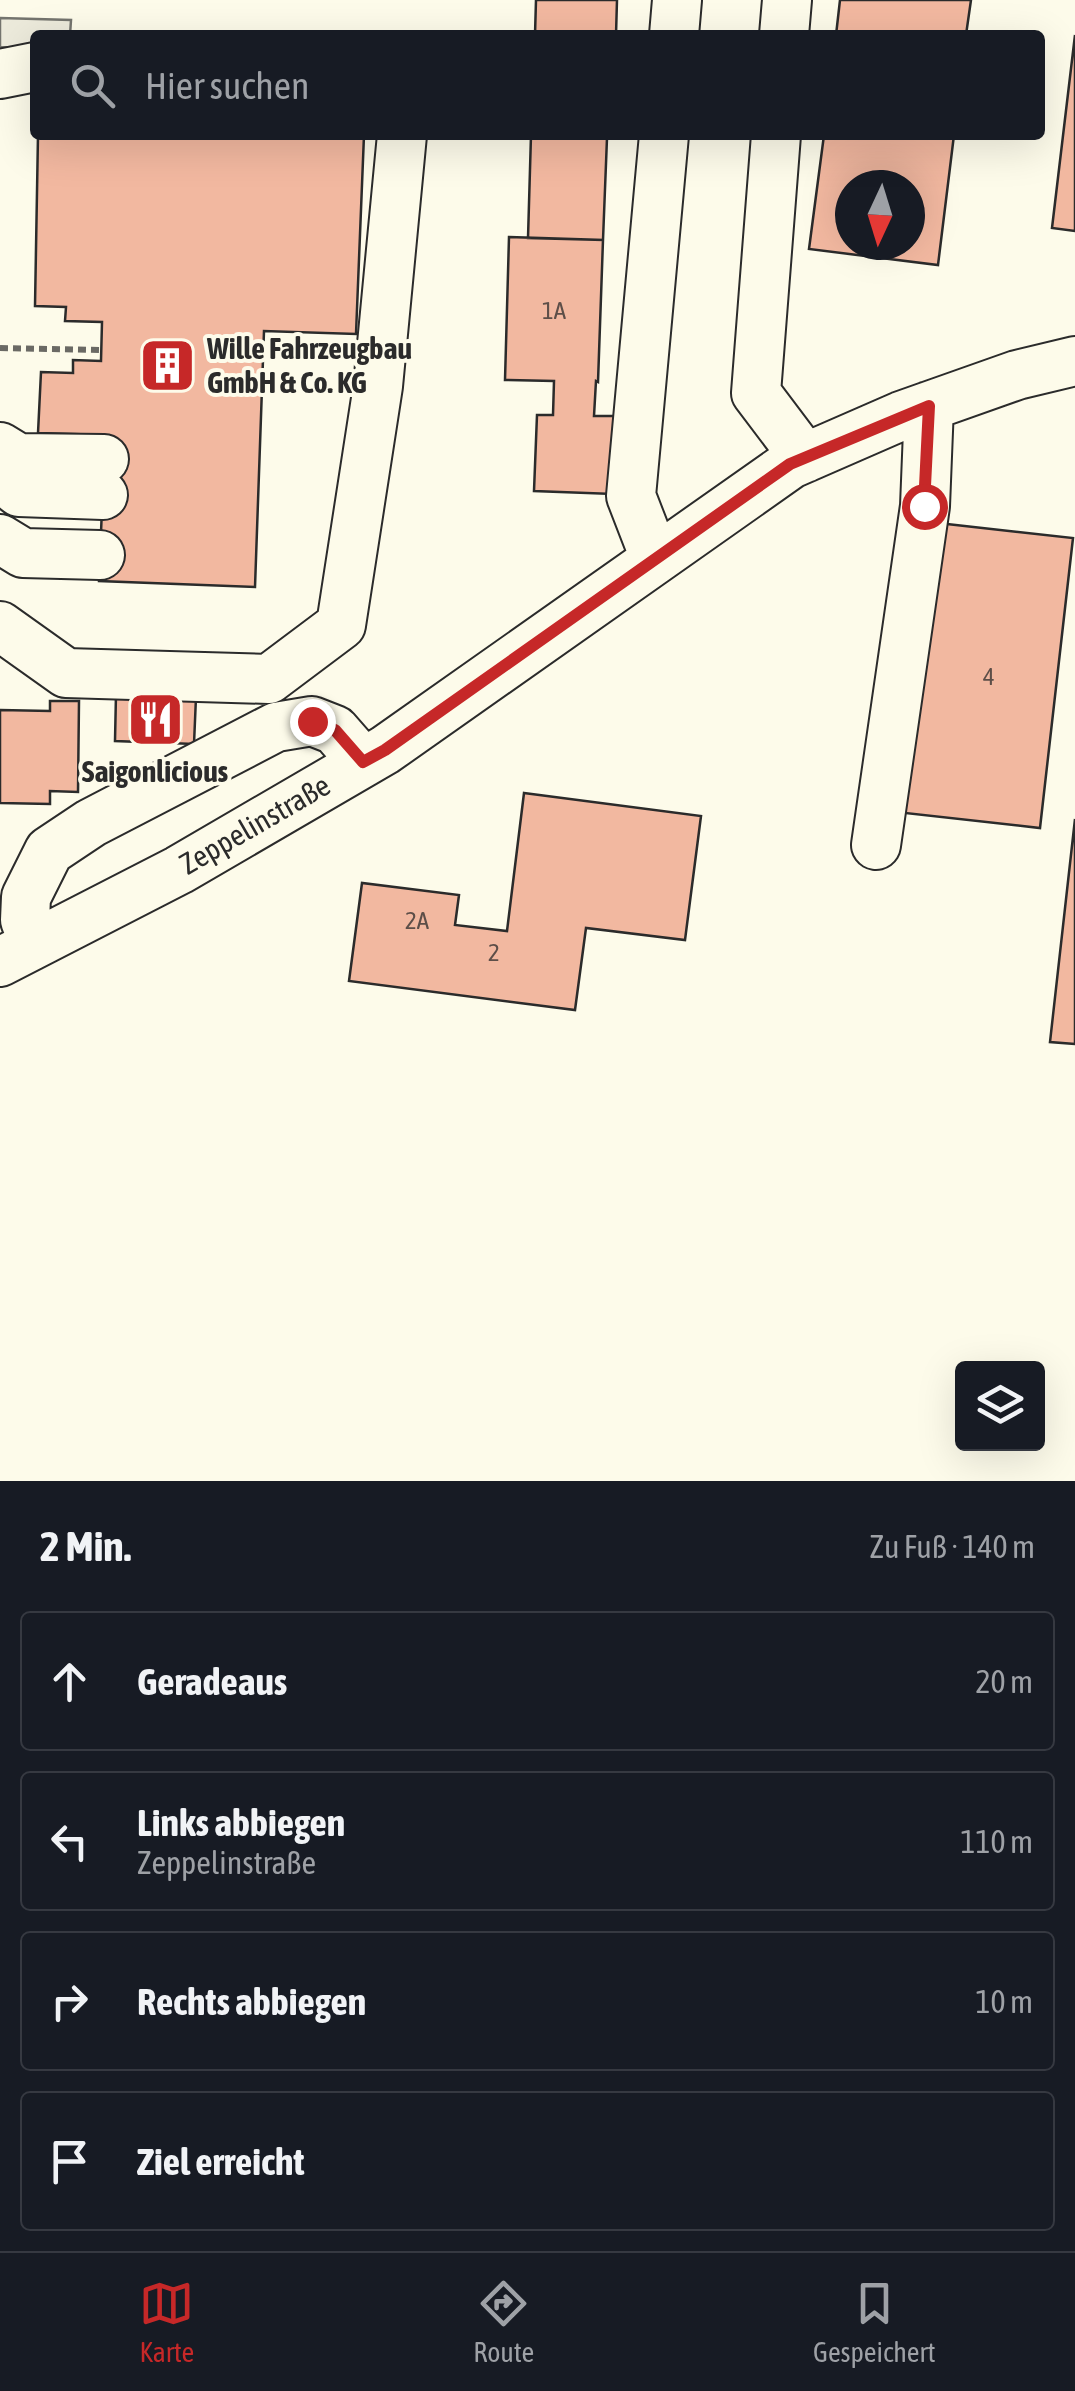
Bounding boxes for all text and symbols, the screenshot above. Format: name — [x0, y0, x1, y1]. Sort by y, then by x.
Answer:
search box — [30, 30, 1045, 140]
icon: search — [65, 58, 120, 113]
text: Hier suchen — [145, 64, 309, 107]
north arrow — [835, 170, 925, 260]
house number: 1A — [542, 296, 567, 324]
place label: Wille Fahrzeugbau GmbH & Co. KG — [206, 331, 412, 399]
building icon: Wille Fahrzeugbau GmbH & Co. KG — [138, 336, 198, 396]
route start — [902, 484, 948, 530]
house number: 4 — [983, 662, 995, 690]
restaurant icon: Saigonlicious — [125, 689, 185, 749]
route end — [290, 699, 336, 745]
place label: Saigonlicious — [82, 754, 229, 788]
street label: Zeppelinstraße — [173, 767, 336, 881]
house number: 2A — [405, 906, 430, 934]
house number: 2 — [488, 938, 500, 966]
map controls — [955, 1361, 1045, 1451]
button: layers — [955, 1361, 1045, 1451]
text: 2 Min. — [40, 1522, 131, 1570]
text: Zu Fuß · 140 m — [870, 1528, 1035, 1565]
icon: ahead — [42, 1654, 97, 1709]
text: Geradeaus — [137, 1660, 287, 1703]
text: 20 m — [975, 1663, 1033, 1700]
text: Links abbiegen — [137, 1801, 345, 1844]
icon: left — [42, 1814, 97, 1869]
text: 110 m — [960, 1823, 1033, 1860]
text: Zeppelinstraße — [137, 1844, 316, 1881]
icon: right — [42, 1974, 97, 2029]
text: Rechts abbiegen — [137, 1980, 366, 2023]
text: 10 m — [975, 1983, 1033, 2020]
icon: arrive — [42, 2134, 97, 2189]
text: Ziel erreicht — [137, 2140, 304, 2183]
tab: Karte — [139, 2276, 194, 2368]
tab: Route — [473, 2276, 534, 2368]
tab: Gespeichert — [813, 2276, 936, 2368]

